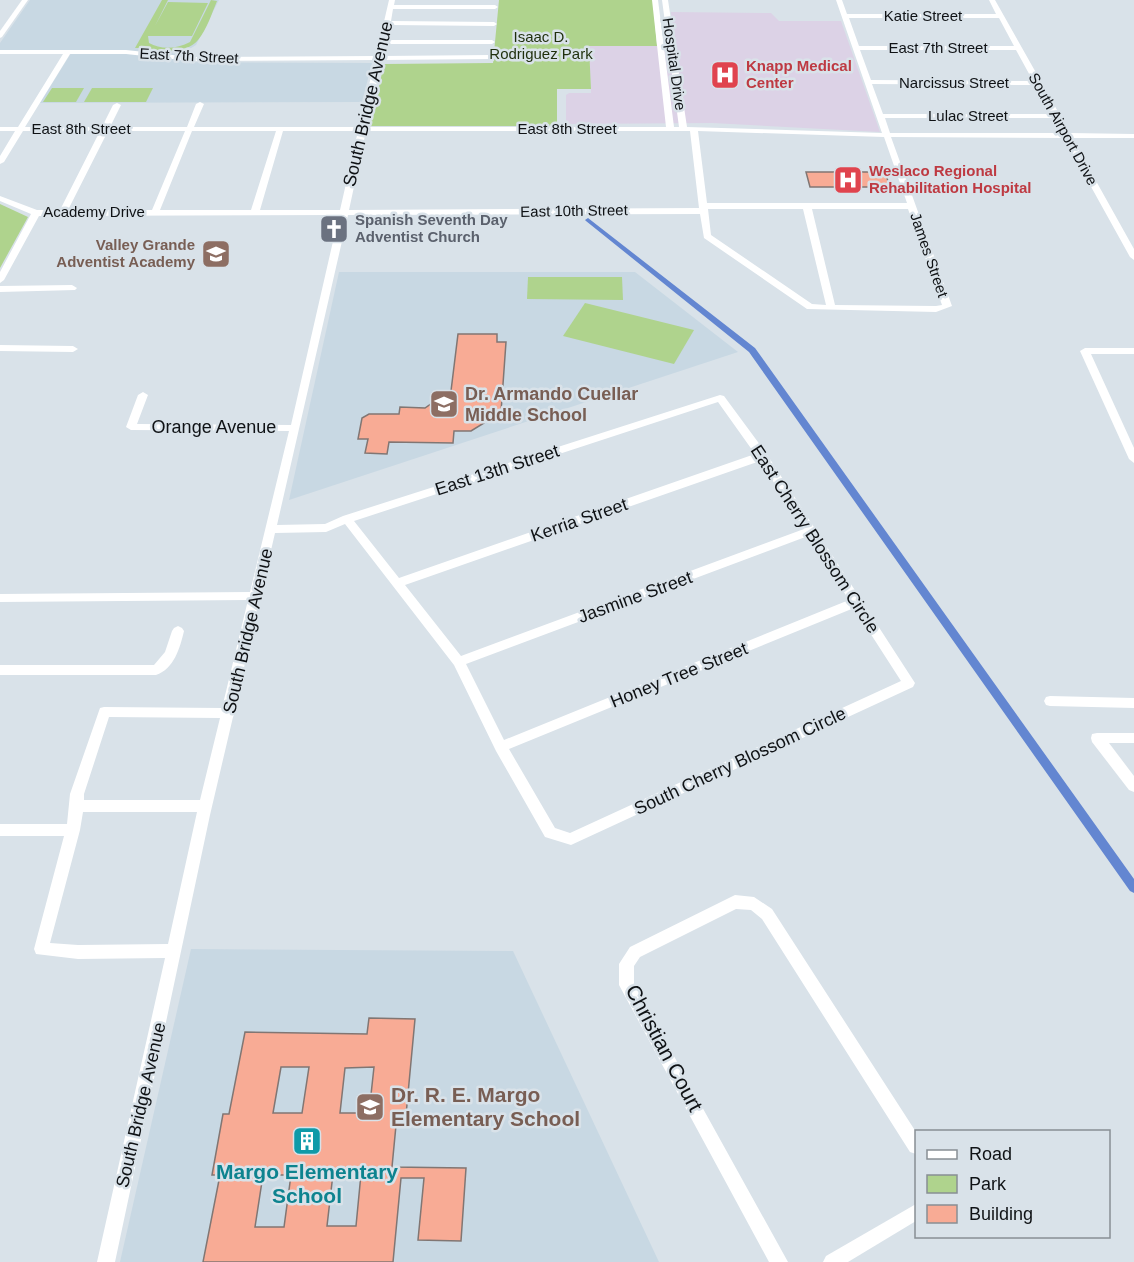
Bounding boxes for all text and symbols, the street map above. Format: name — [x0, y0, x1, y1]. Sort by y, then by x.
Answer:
street label: Katie Street — [884, 7, 963, 24]
street label: Hospital Drive — [660, 17, 689, 111]
street label: South Bridge Avenue — [339, 20, 397, 188]
park label: Isaac D. Rodriguez Park — [489, 28, 593, 62]
street label: East 7th Street — [888, 39, 988, 56]
street label: East 7th Street — [139, 44, 240, 67]
place label: Knapp Medical Center — [746, 57, 852, 91]
hospital icon: Knapp Medical Center — [709, 59, 741, 91]
street label: South Airport Drive — [1025, 70, 1101, 188]
street label: Narcissus Street — [899, 74, 1010, 91]
street label: Lulac Street — [928, 107, 1009, 124]
street label: East 8th Street — [31, 120, 131, 137]
street label: East 8th Street — [517, 120, 617, 137]
place label: Weslaco Regional Rehabilitation Hospital — [869, 162, 1032, 196]
hospital icon: Weslaco Regional Rehabilitation Hospital — [832, 164, 864, 196]
street label: East 10th Street — [520, 201, 629, 220]
street label: Academy Drive — [43, 203, 145, 220]
street label: James Street — [907, 210, 952, 300]
place label: Spanish Seventh Day Adventist Church — [355, 211, 508, 245]
church icon: Spanish Seventh Day Adventist Church — [318, 213, 350, 245]
place label: Valley Grande Adventist Academy — [56, 236, 196, 270]
school or university icon: Valley Grande Adventist Academy — [200, 238, 232, 270]
place label: Dr. Armando Cuellar Middle School — [465, 384, 638, 425]
school or university icon: Dr. Armando Cuellar Middle School — [428, 388, 460, 420]
street label: Orange Avenue — [152, 417, 276, 437]
street label: East 13th Street — [433, 441, 561, 499]
street label: East Cherry Blossom Circle — [747, 441, 883, 637]
street label: Kerria Street — [528, 494, 630, 546]
street label: South Bridge Avenue — [219, 547, 277, 715]
street label: Jasmine Street — [575, 567, 695, 627]
street label: Honey Tree Street — [608, 638, 750, 712]
street label: South Cherry Blossom Circle — [631, 703, 849, 819]
street label: Christian Court — [621, 981, 708, 1115]
street label: South Bridge Avenue — [112, 1021, 170, 1189]
place label: Dr. R. E. Margo Elementary School — [391, 1083, 580, 1130]
school or university icon: Dr. R. E. Margo Elementary School — [354, 1091, 386, 1123]
building icon: Margo Elementary School — [291, 1125, 323, 1157]
legend — [915, 1130, 1110, 1238]
text: Road — [969, 1144, 1012, 1164]
place label: Margo Elementary School — [216, 1160, 398, 1207]
text: Park — [969, 1174, 1007, 1194]
text: Building — [969, 1204, 1033, 1224]

